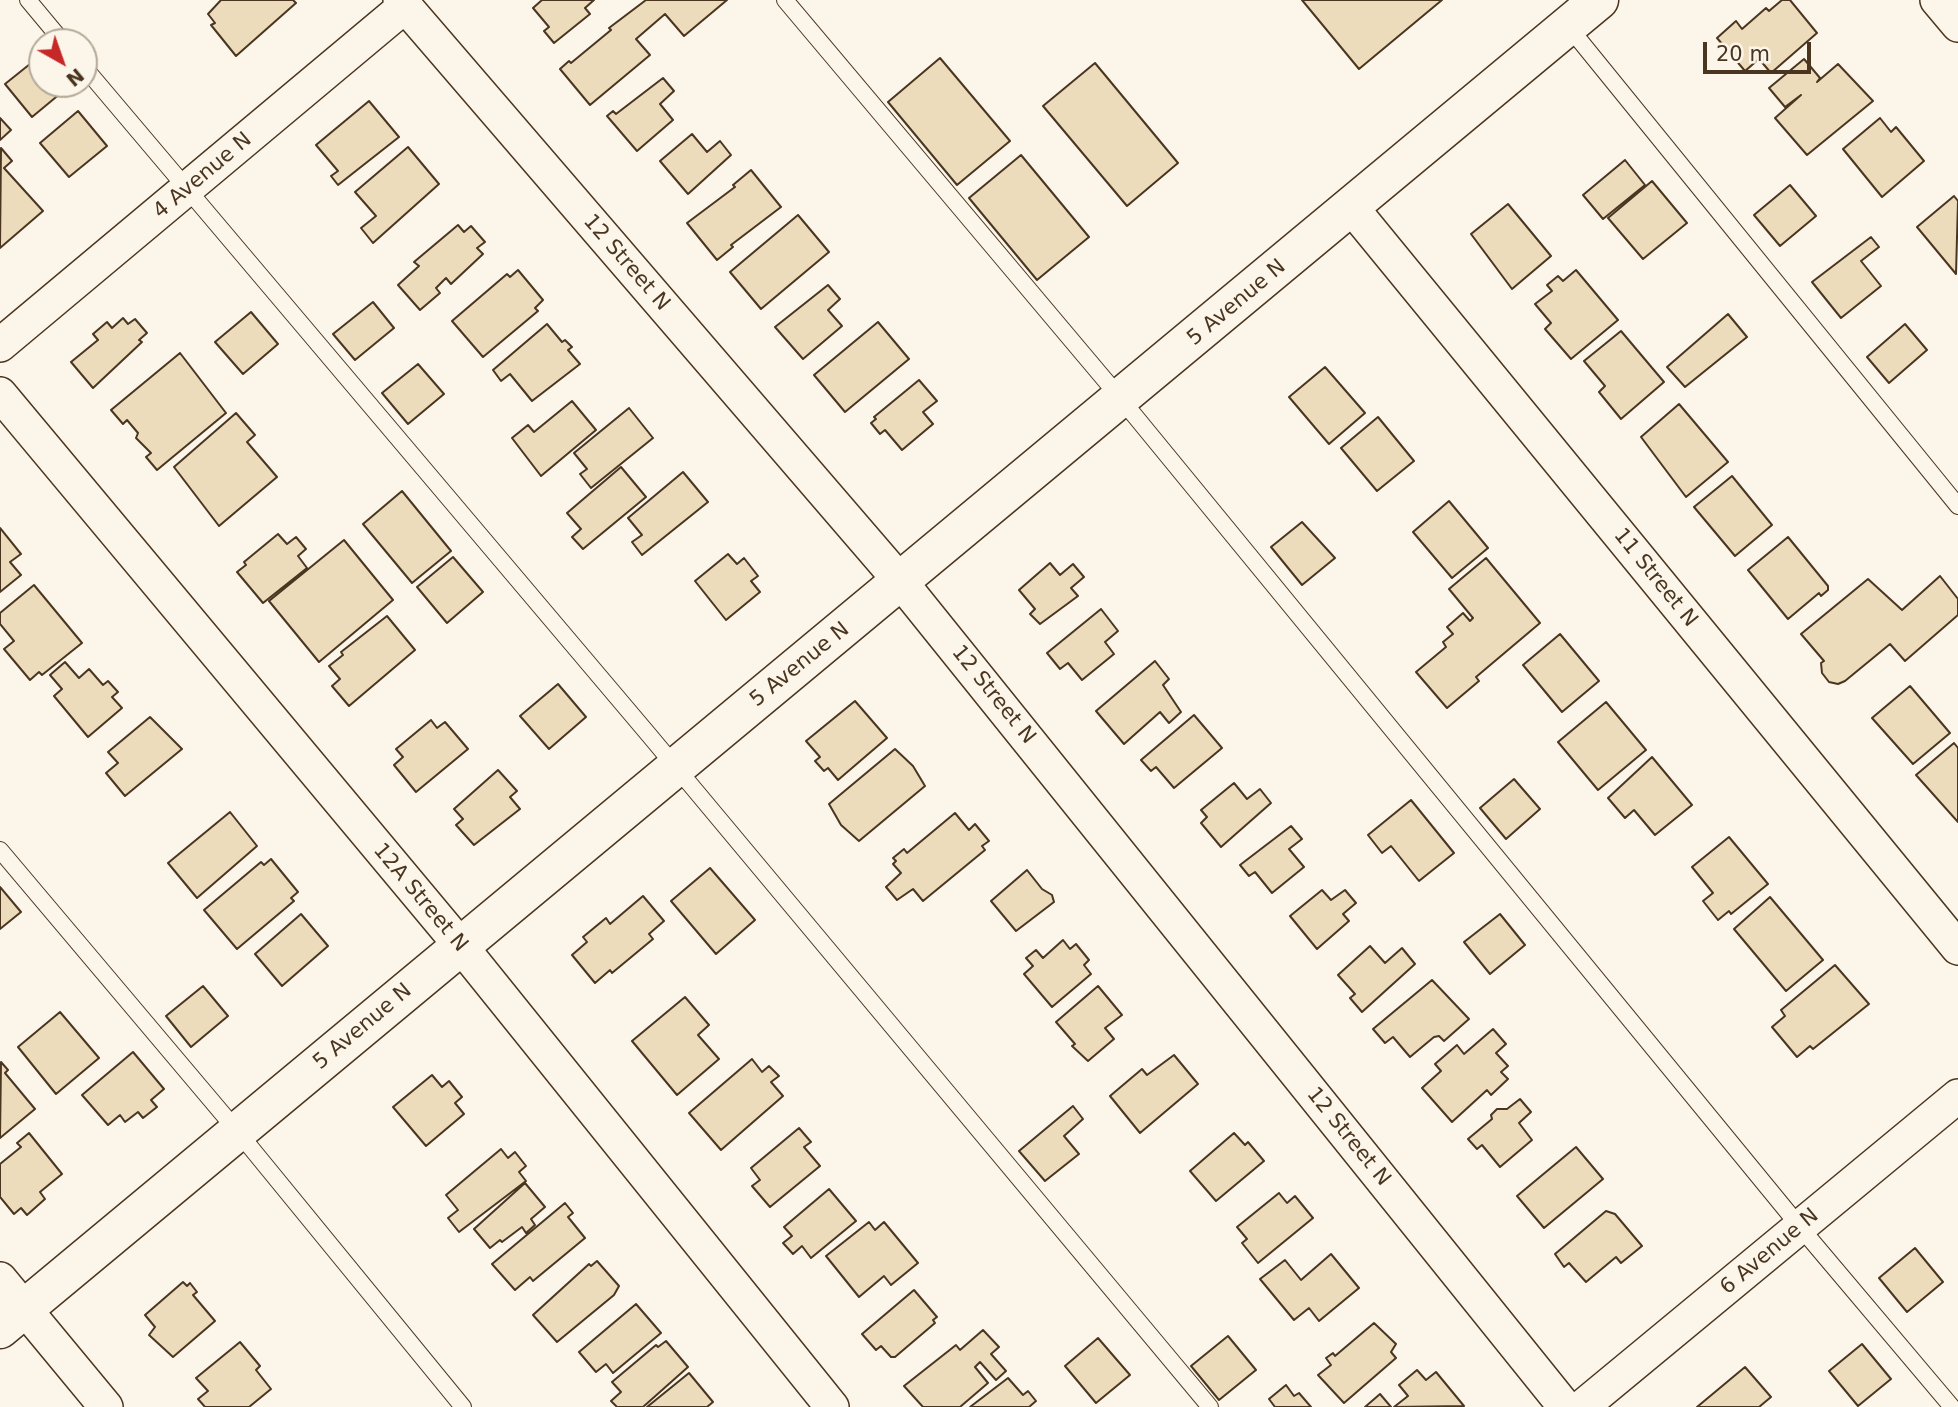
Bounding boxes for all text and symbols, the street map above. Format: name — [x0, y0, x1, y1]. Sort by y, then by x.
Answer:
north arrow — [28, 28, 98, 98]
scale bar — [1706, 28, 1814, 72]
text: 20 m — [1716, 42, 1770, 66]
text: N — [62, 64, 88, 91]
street label: 4 Avenue N — [149, 128, 257, 224]
street label: 12 Street N — [577, 210, 675, 316]
street label: 5 Avenue N — [1183, 255, 1291, 351]
street label: 11 Street N — [1608, 524, 1702, 632]
street label: 5 Avenue N — [745, 617, 855, 713]
street label: 12 Street N — [946, 641, 1040, 749]
street label: 12A Street N — [367, 839, 473, 957]
street label: 5 Avenue N — [309, 979, 417, 1075]
street label: 12 Street N — [1301, 1083, 1395, 1191]
street label: 6 Avenue N — [1716, 1204, 1824, 1300]

